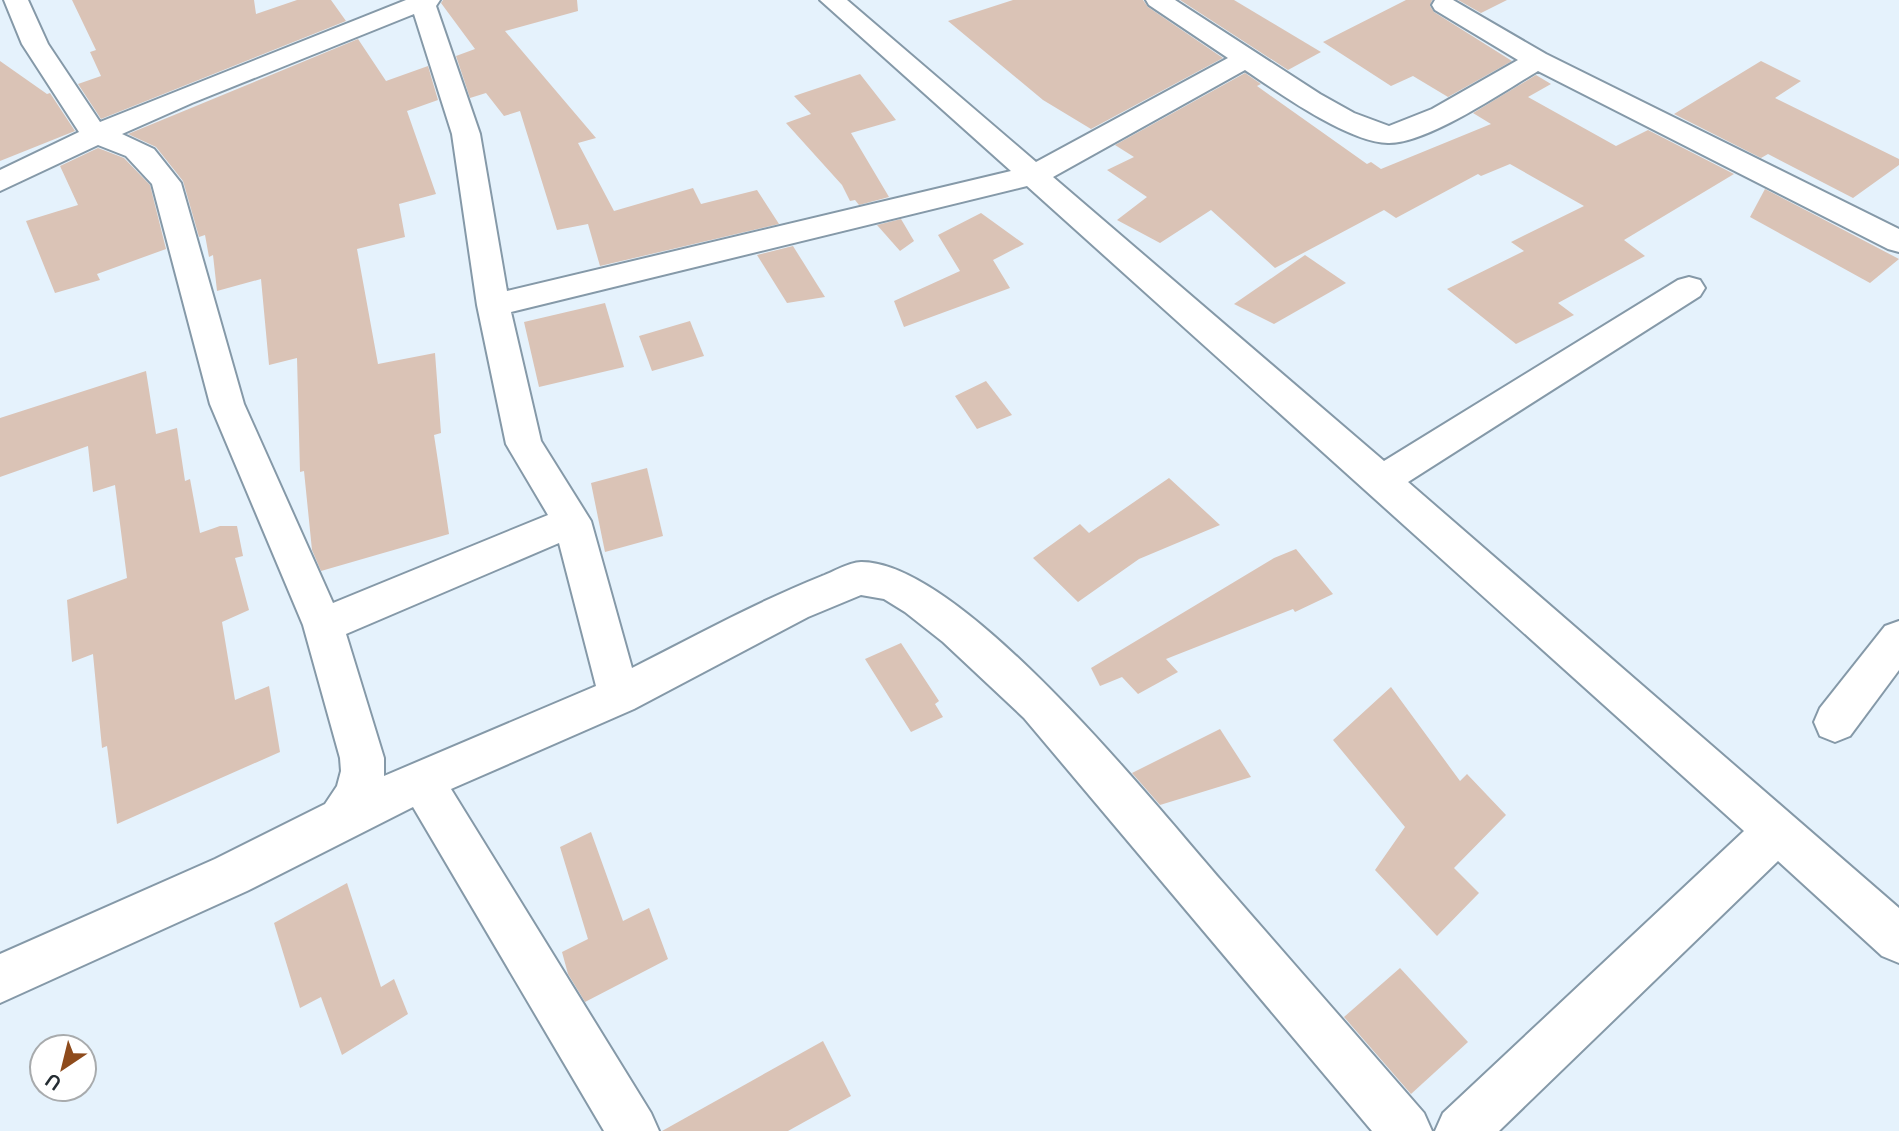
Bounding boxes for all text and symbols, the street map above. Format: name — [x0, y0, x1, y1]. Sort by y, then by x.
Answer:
north arrow — [28, 1033, 98, 1103]
text: U — [41, 1069, 65, 1096]

